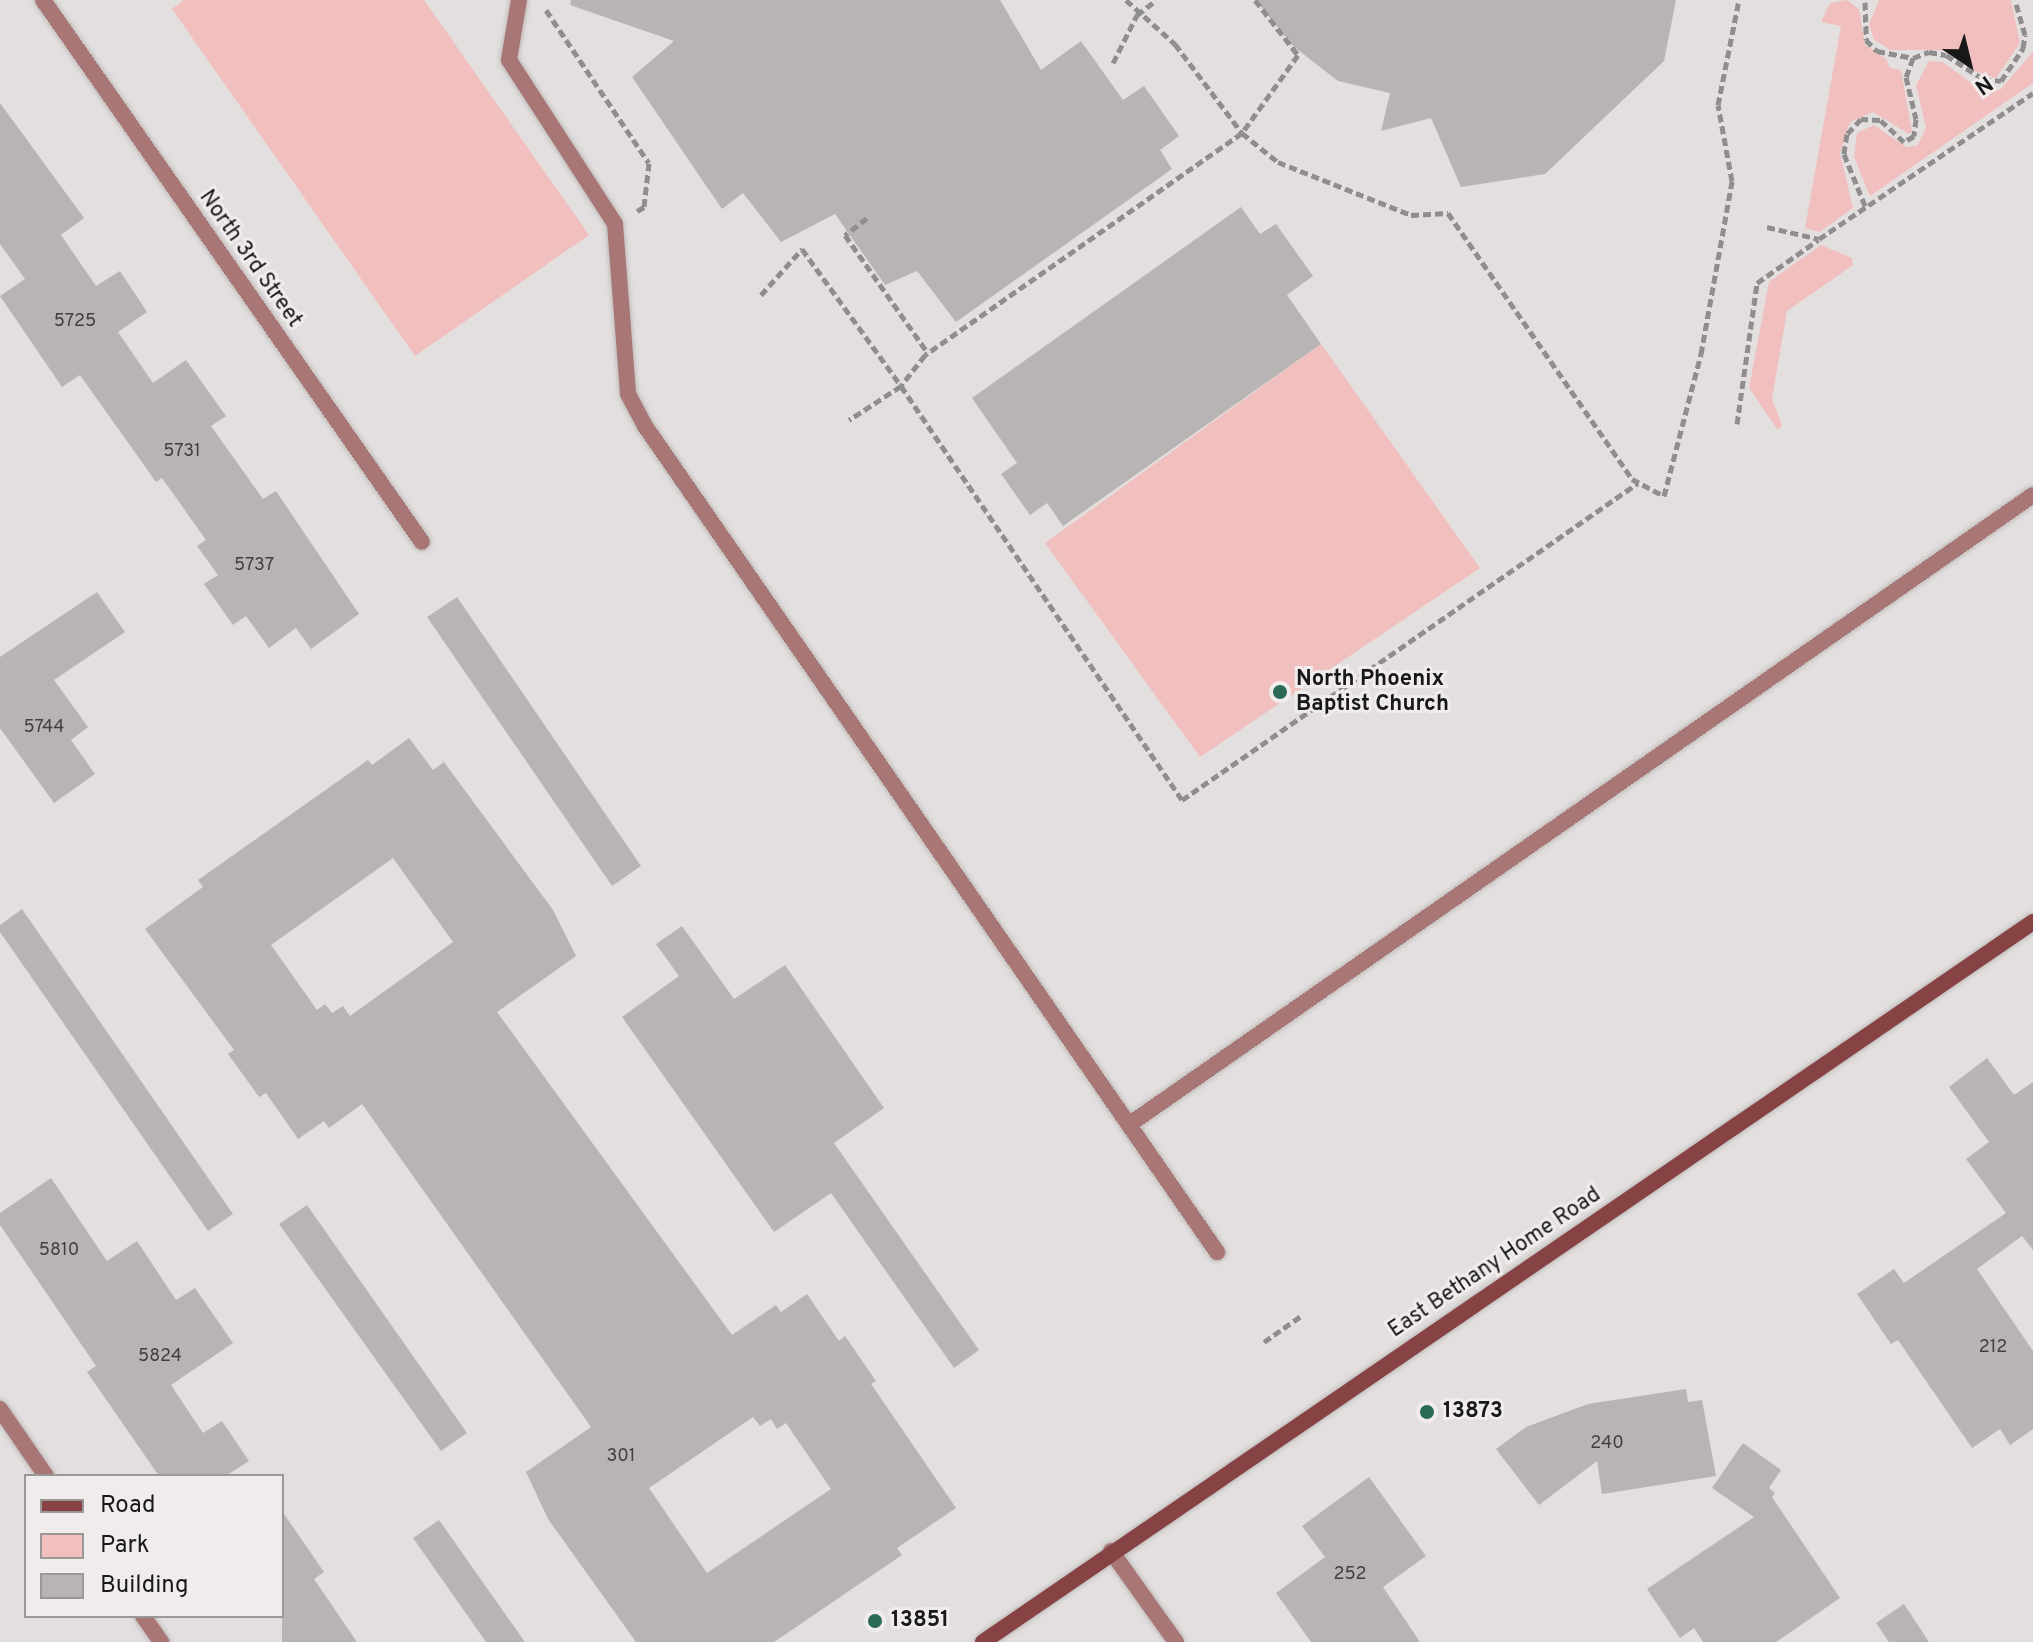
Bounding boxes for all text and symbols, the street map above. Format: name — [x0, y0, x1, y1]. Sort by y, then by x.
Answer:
north arrow — [1929, 24, 2009, 104]
text: N — [1969, 68, 1997, 100]
street label: North 3rd Street — [193, 185, 307, 333]
house number: 5725 — [54, 311, 96, 333]
house number: 5731 — [163, 441, 201, 463]
house number: 5737 — [234, 555, 274, 577]
place label: North Phoenix Baptist Church — [1296, 666, 1449, 718]
marker: North Phoenix Baptist Church — [1271, 683, 1289, 701]
house number: 5744 — [24, 717, 64, 739]
street label: East Bethany Home Road — [1384, 1182, 1606, 1344]
house number: 5810 — [39, 1240, 79, 1262]
house number: 212 — [1979, 1337, 2007, 1359]
house number: 5824 — [138, 1346, 182, 1368]
place label: 13873 — [1443, 1399, 1503, 1425]
marker: 13873 — [1418, 1403, 1436, 1421]
house number: 240 — [1590, 1433, 1624, 1455]
house number: 301 — [607, 1446, 635, 1468]
legend — [24, 1474, 284, 1618]
text: Road — [100, 1491, 156, 1521]
text: Park — [100, 1531, 150, 1561]
house number: 252 — [1333, 1564, 1367, 1586]
text: Building — [100, 1571, 189, 1601]
place label: 13851 — [891, 1608, 949, 1634]
marker: 13851 — [866, 1612, 884, 1630]

